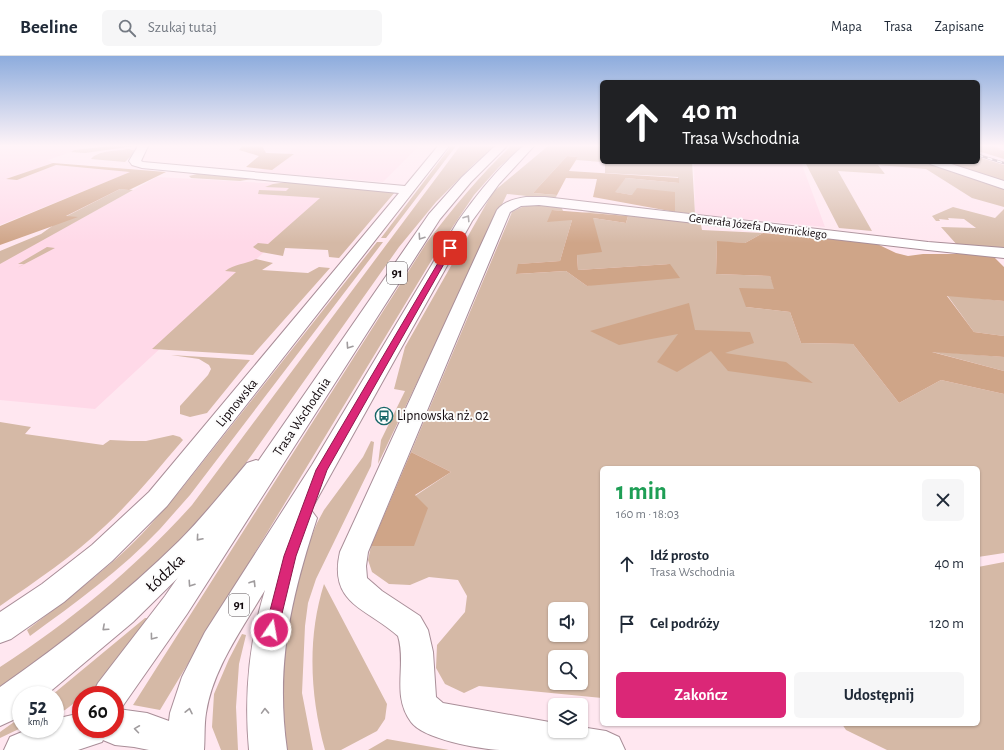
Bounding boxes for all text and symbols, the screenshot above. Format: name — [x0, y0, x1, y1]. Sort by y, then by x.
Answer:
search box — [102, 10, 382, 46]
icon: search — [116, 17, 138, 39]
text: Beeline — [20, 18, 78, 37]
text: Szukaj tutaj — [148, 20, 217, 35]
text: Mapa — [831, 20, 862, 34]
text: Trasa — [884, 20, 912, 34]
text: Zapisane — [934, 20, 984, 34]
icon: ahead — [616, 96, 668, 148]
text: 40 m — [682, 97, 738, 125]
text: Trasa Wschodnia — [682, 130, 800, 148]
street label: Generała Józefa Dwernickiego — [688, 212, 828, 240]
one-way arrow — [463, 216, 470, 223]
pin — [433, 231, 467, 265]
one-way arrow — [419, 233, 426, 240]
icon: arrive — [439, 237, 461, 259]
road number: 91 — [387, 262, 407, 284]
one-way arrow — [346, 342, 354, 349]
street label: Trasa Wschodnia — [271, 375, 334, 459]
street label: Lipnowska — [214, 376, 261, 430]
bus stop icon: Lipnowska nż. 02 — [374, 406, 394, 426]
place label: Lipnowska nż. 02 — [397, 409, 489, 423]
button: close — [922, 479, 964, 521]
text: 1 min — [616, 480, 667, 504]
text: 160 m · 18:03 — [616, 508, 679, 521]
one-way arrow — [196, 533, 203, 541]
text: Idź prosto — [650, 548, 709, 563]
street label: Łódzka — [142, 551, 188, 595]
icon: ahead — [616, 553, 638, 575]
text: 40 m — [934, 556, 964, 571]
text: Trasa Wschodnia — [650, 566, 735, 579]
one-way arrow — [188, 580, 195, 587]
one-way arrow — [248, 580, 255, 587]
road number: 91 — [229, 594, 249, 616]
map controls — [548, 602, 588, 738]
button: sound — [548, 602, 588, 642]
position arrow — [250, 609, 292, 651]
icon: arrive — [616, 613, 638, 635]
text: Cel podróży — [650, 616, 719, 631]
text: 120 m — [930, 616, 964, 631]
one-way arrow — [102, 623, 110, 631]
one-way arrow — [151, 632, 158, 639]
button: search — [548, 650, 588, 690]
button: Zakończ — [616, 672, 786, 718]
button: Udostępnij — [794, 672, 964, 718]
speed limit sign: 60 — [72, 686, 124, 738]
text: 52 — [29, 697, 47, 717]
button: layers — [548, 698, 588, 738]
one-way arrow — [184, 708, 193, 714]
one-way arrow — [261, 708, 269, 714]
text: km/h — [28, 717, 48, 727]
one-way arrow — [134, 725, 140, 734]

